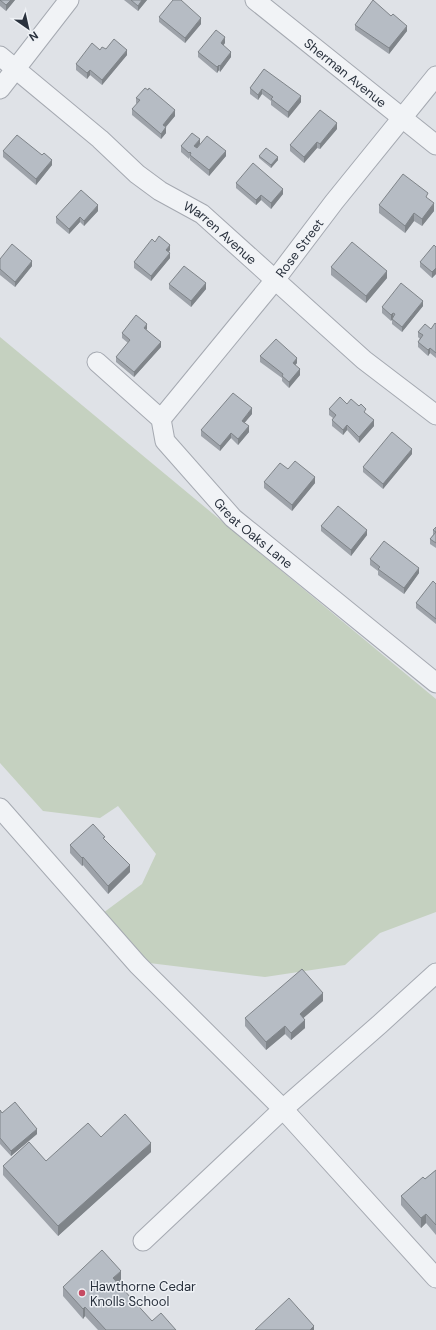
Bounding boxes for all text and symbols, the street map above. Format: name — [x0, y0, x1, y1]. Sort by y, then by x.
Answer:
north arrow — [8, 8, 48, 48]
text: N — [26, 28, 41, 44]
street label: Sherman Avenue — [300, 35, 390, 111]
street label: Warren Avenue — [180, 197, 260, 268]
street label: Rose Street — [272, 215, 327, 281]
street label: Great Oaks Lane — [210, 494, 296, 572]
place label: Hawthorne Cedar Knolls School — [90, 1278, 196, 1310]
marker: Hawthorne Cedar Knolls School — [77, 1288, 87, 1298]

